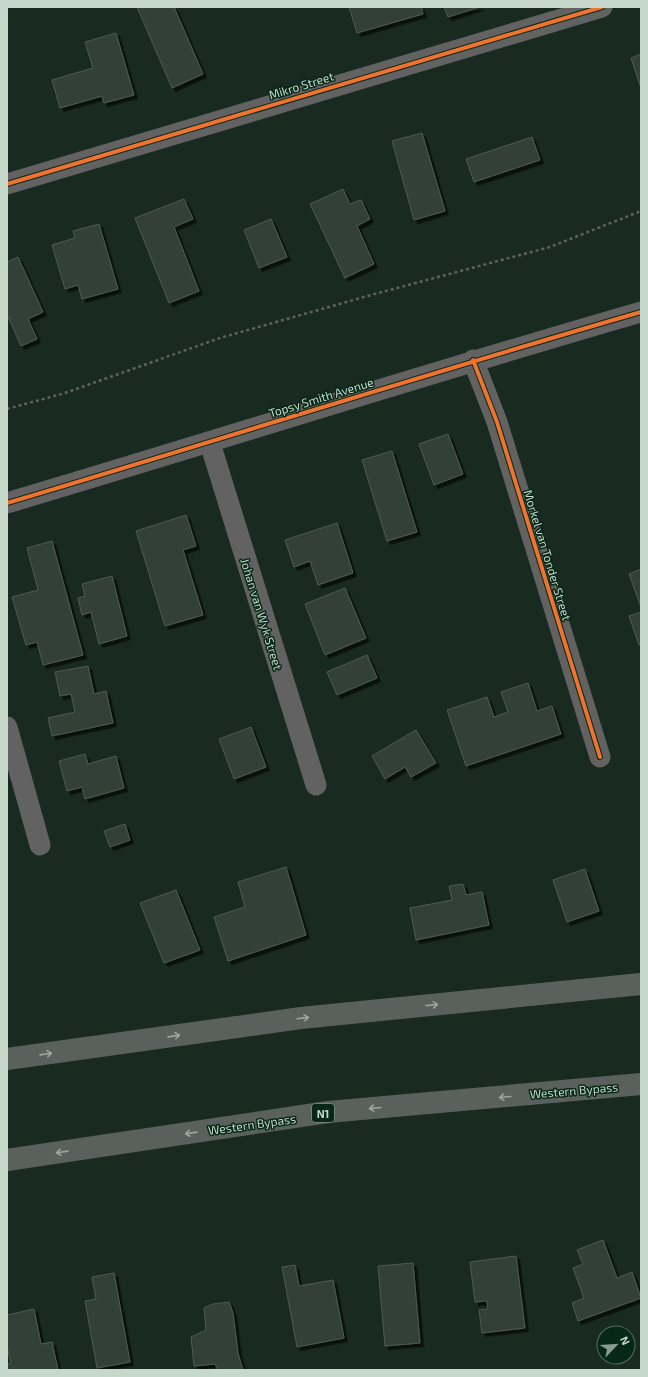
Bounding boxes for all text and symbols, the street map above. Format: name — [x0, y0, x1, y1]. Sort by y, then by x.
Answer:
street label: Mikro Street — [267, 68, 336, 102]
street label: Topsy Smith Avenue — [267, 374, 375, 420]
street label: Morkel van Tonder Street — [521, 488, 575, 622]
street label: Johan van Wyk Street — [238, 557, 286, 672]
one-way arrow — [426, 1001, 439, 1009]
one-way arrow — [296, 1014, 309, 1022]
one-way arrow — [167, 1032, 180, 1040]
one-way arrow — [39, 1050, 52, 1058]
street label: Western Bypass — [529, 1079, 619, 1101]
one-way arrow — [499, 1093, 512, 1100]
road number: N1 — [312, 1104, 334, 1122]
one-way arrow — [369, 1105, 382, 1112]
street label: Western Bypass — [207, 1111, 297, 1137]
one-way arrow — [185, 1129, 198, 1137]
one-way arrow — [56, 1148, 69, 1156]
north arrow — [596, 1325, 636, 1365]
text: N — [618, 1334, 633, 1347]

